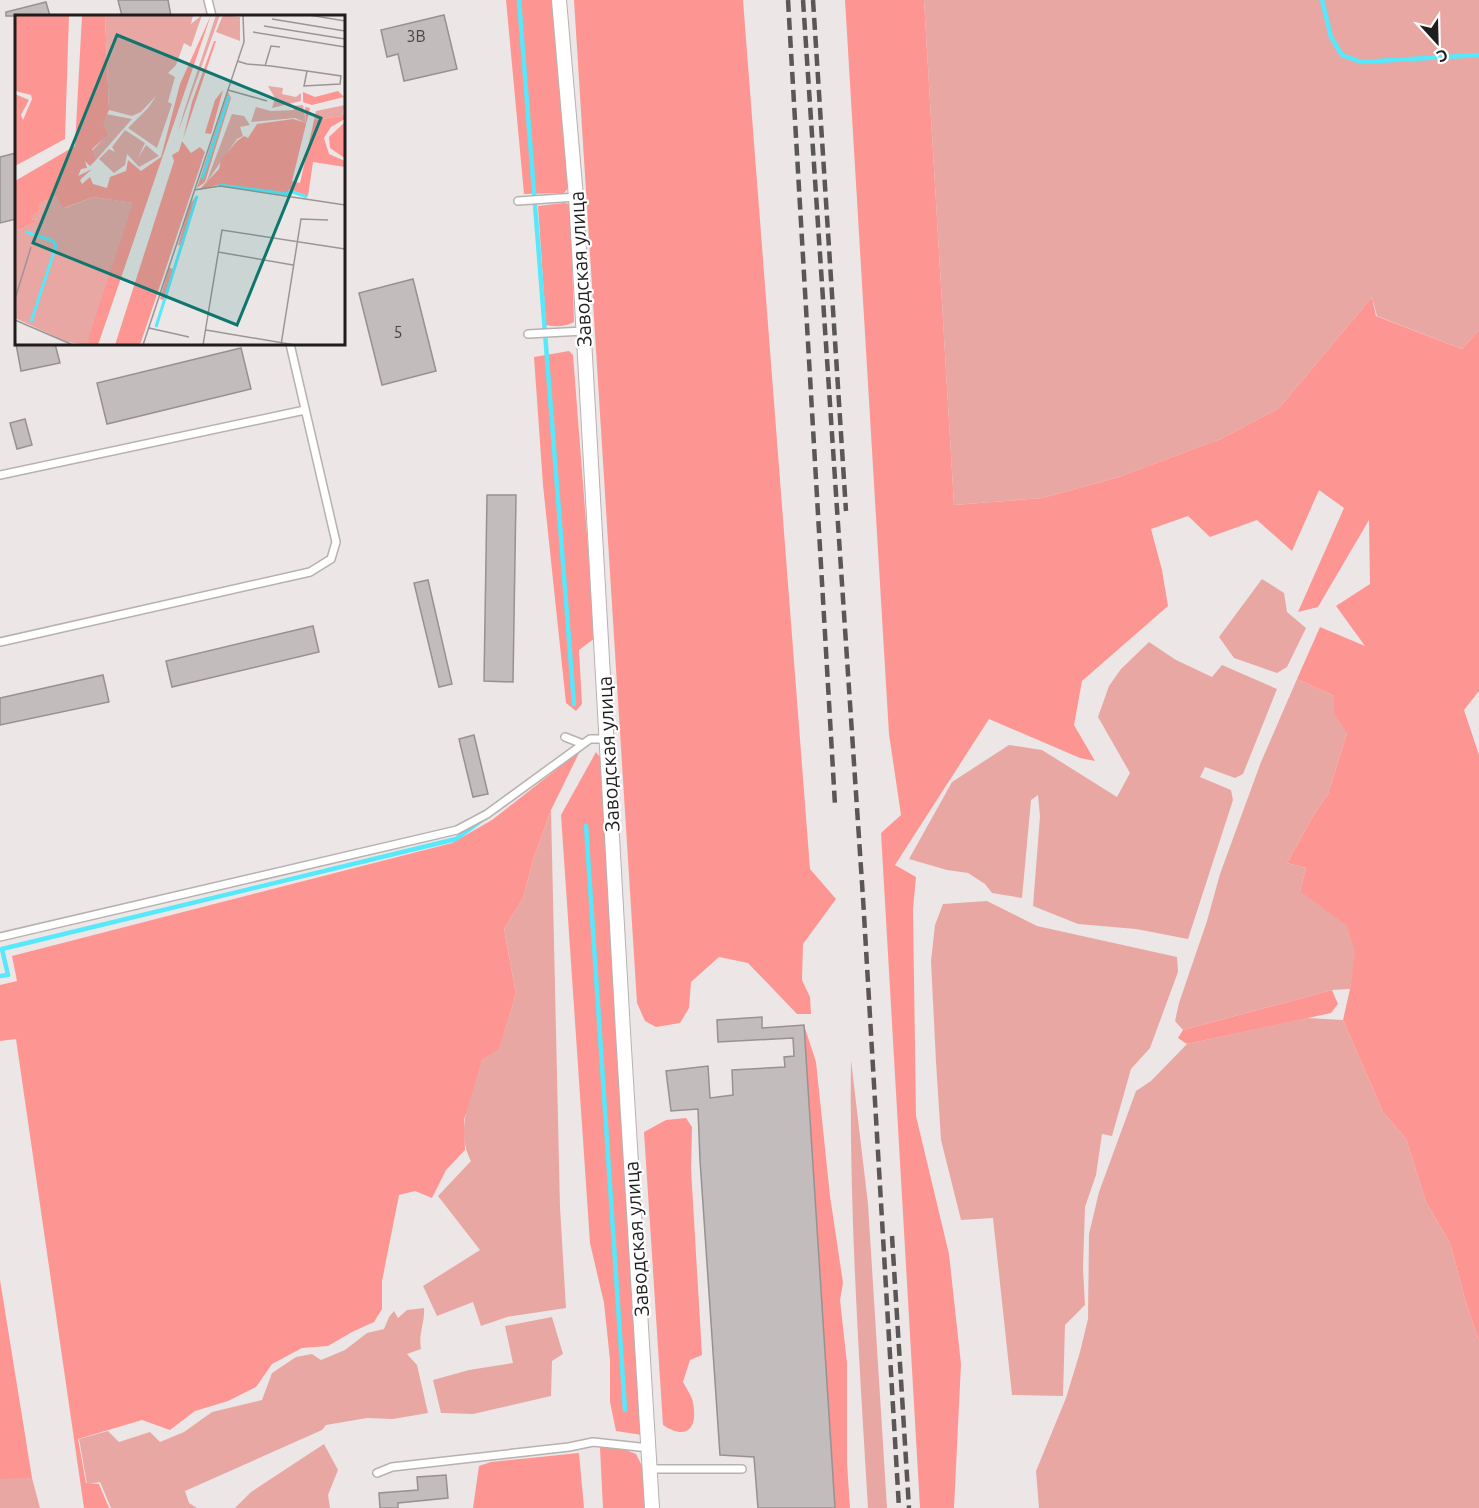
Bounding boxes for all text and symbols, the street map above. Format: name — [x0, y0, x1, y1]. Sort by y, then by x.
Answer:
north arrow — [1407, 12, 1467, 72]
inset map — [15, 15, 345, 345]
house number: 3В — [406, 27, 426, 45]
text: С — [1435, 46, 1451, 66]
street label: Заводская улица — [564, 191, 596, 347]
house number: 5 — [393, 323, 403, 341]
street label: Заводская улица — [592, 676, 624, 832]
street label: Заводская улица — [619, 1160, 653, 1318]

